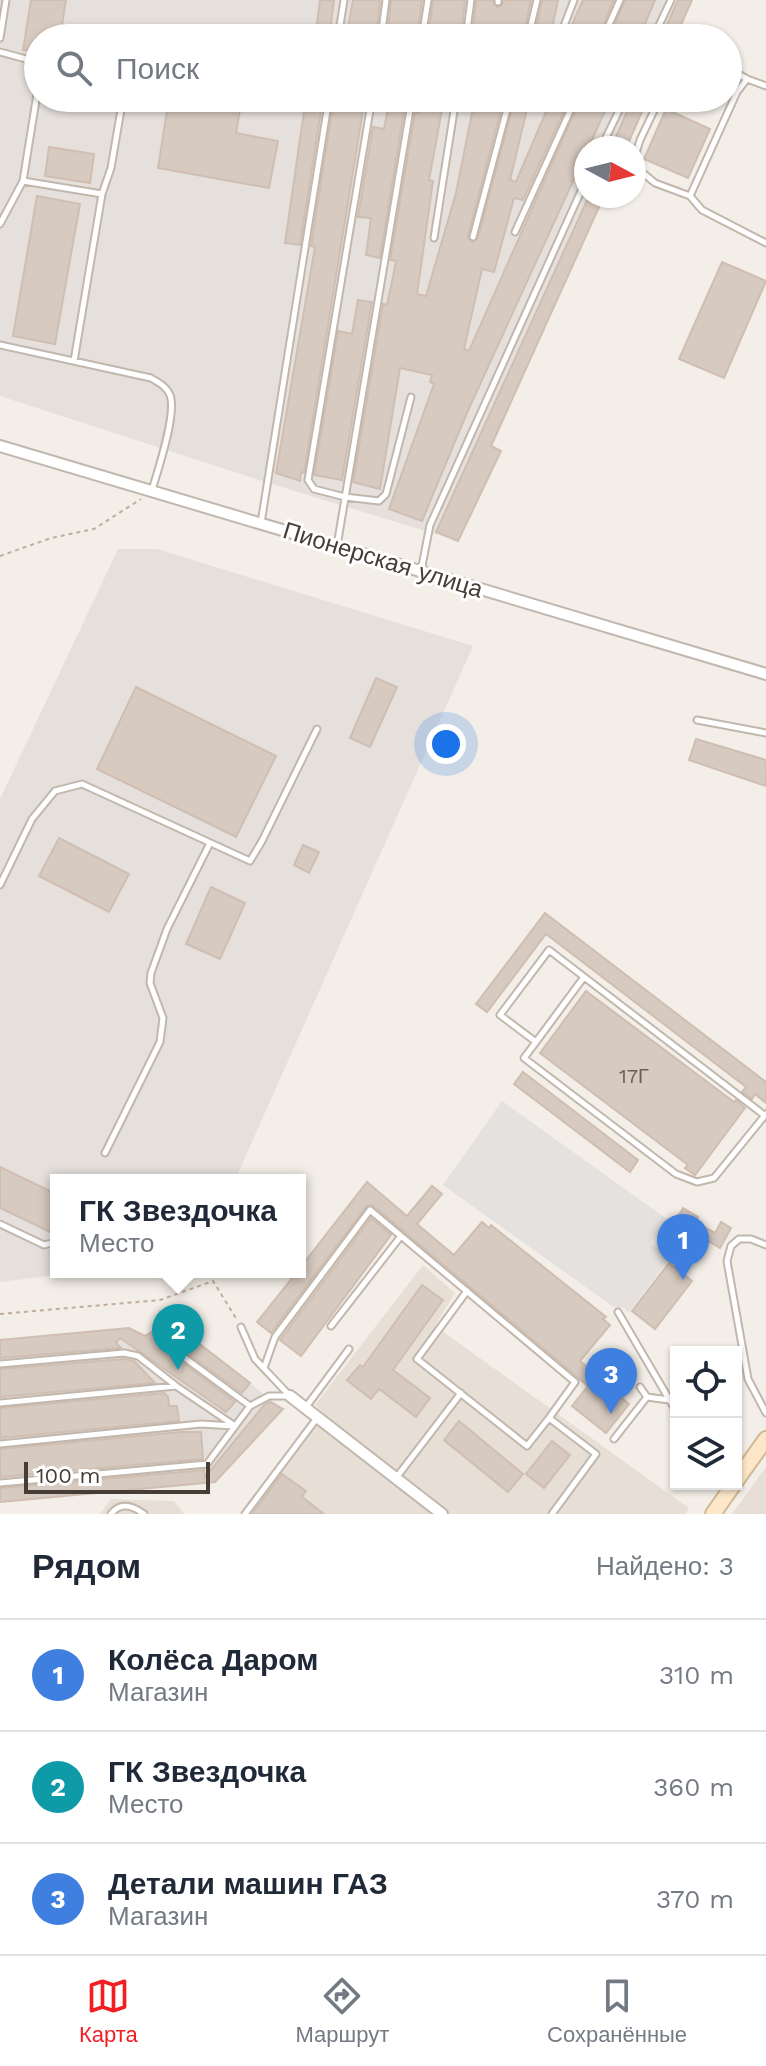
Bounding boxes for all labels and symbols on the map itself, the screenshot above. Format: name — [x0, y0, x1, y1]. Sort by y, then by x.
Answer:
north arrow — [574, 136, 646, 208]
street label: Пионерская улица — [280, 516, 487, 604]
your location — [426, 724, 466, 764]
house number: 17Г — [619, 1064, 649, 1088]
pin: 1 — [657, 1214, 709, 1280]
pin: 2 — [152, 1304, 204, 1370]
pin: 3 — [585, 1348, 637, 1414]
scale bar — [24, 1458, 210, 1494]

